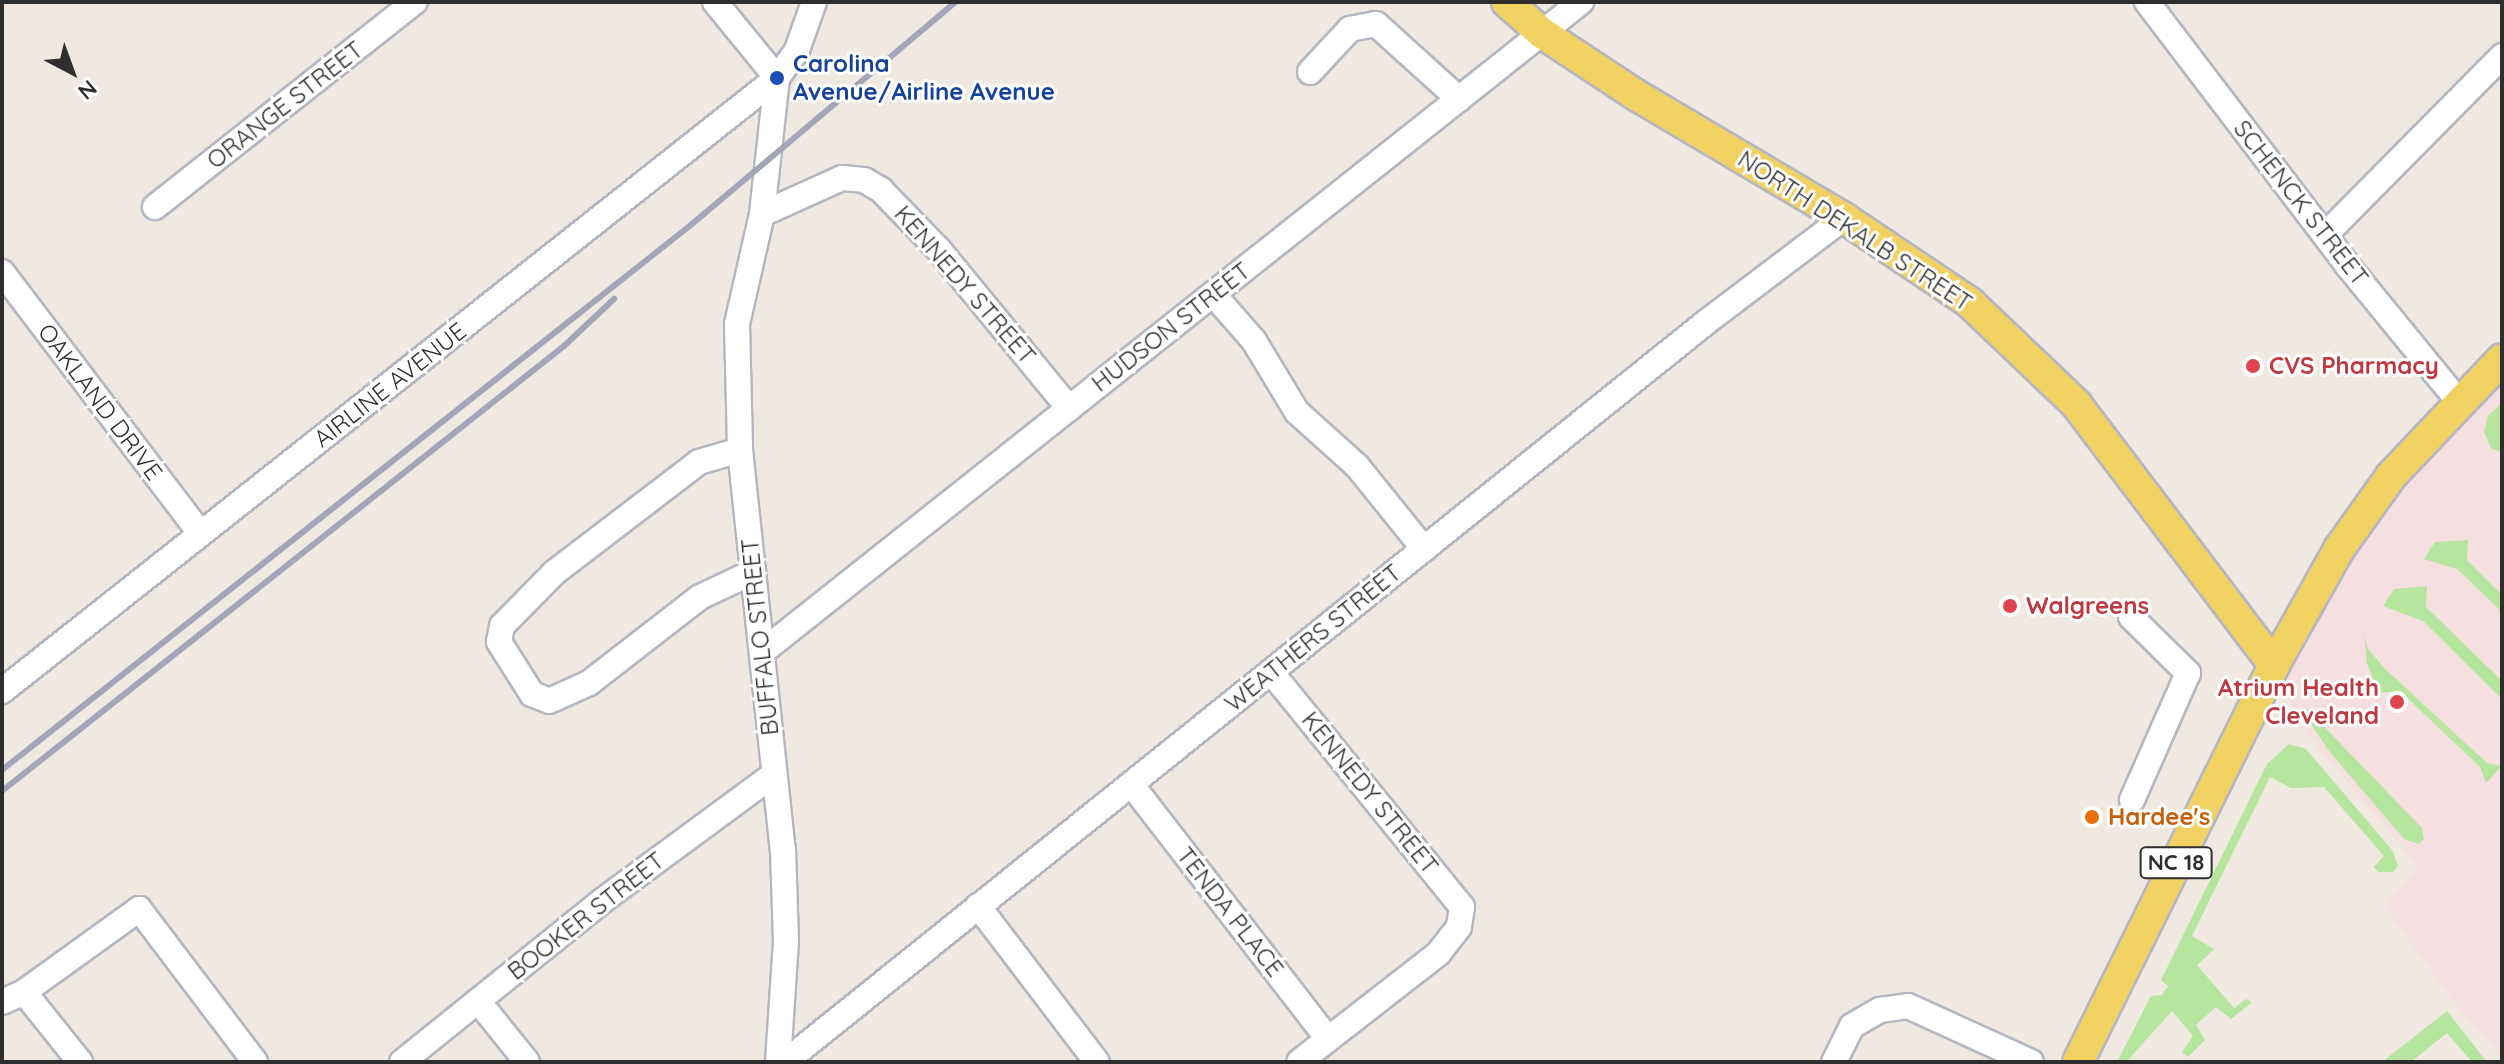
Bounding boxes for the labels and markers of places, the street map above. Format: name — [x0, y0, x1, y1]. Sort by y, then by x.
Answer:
place label: Carolina Avenue/Airline Avenue — [793, 50, 1055, 106]
marker: Carolina Avenue/Airline Avenue — [768, 69, 786, 87]
place label: CVS Pharmacy — [2269, 352, 2439, 380]
marker: CVS Pharmacy — [2244, 357, 2262, 375]
place label: Walgreens — [2026, 592, 2149, 620]
marker: Walgreens — [2001, 597, 2019, 615]
place label: Atrium Health Cleveland — [2218, 674, 2379, 730]
marker: Atrium Health Cleveland — [2386, 691, 2408, 713]
place label: Hardee's — [2108, 803, 2210, 831]
marker: Hardee's — [2083, 808, 2101, 826]

